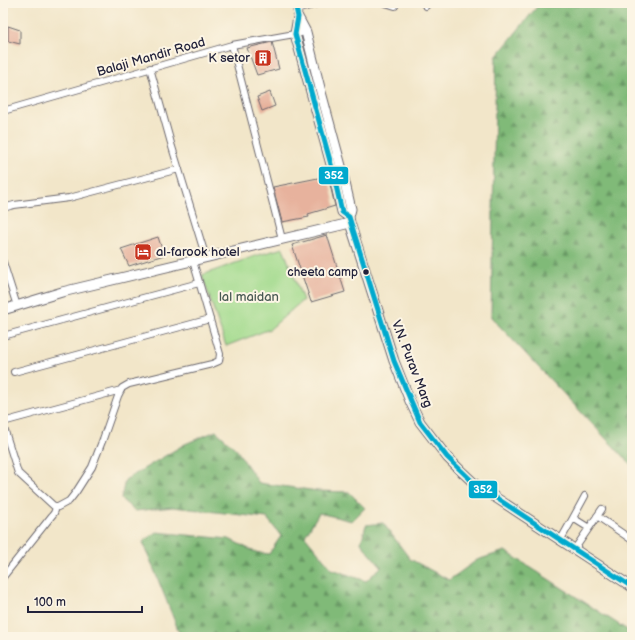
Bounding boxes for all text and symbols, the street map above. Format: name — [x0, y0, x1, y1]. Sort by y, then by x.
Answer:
street label: Balaji Mandir Road — [95, 34, 207, 80]
building icon: K setor — [253, 48, 273, 68]
place label: K setor — [208, 50, 250, 66]
line badge: 352 — [318, 166, 349, 185]
text: 352 — [324, 169, 344, 182]
hotel icon: al-farook hotel — [133, 242, 153, 262]
place label: al-farook hotel — [156, 244, 240, 260]
place label: cheeta camp — [287, 265, 358, 280]
marker: cheeta camp — [361, 267, 371, 277]
park label: lal maidan — [219, 289, 279, 305]
street label: V.N. Purav Marg — [388, 318, 436, 410]
line badge: 352 — [468, 480, 498, 499]
text: 352 — [473, 483, 493, 496]
scale bar — [28, 588, 142, 614]
text: 100 m — [34, 595, 66, 610]

